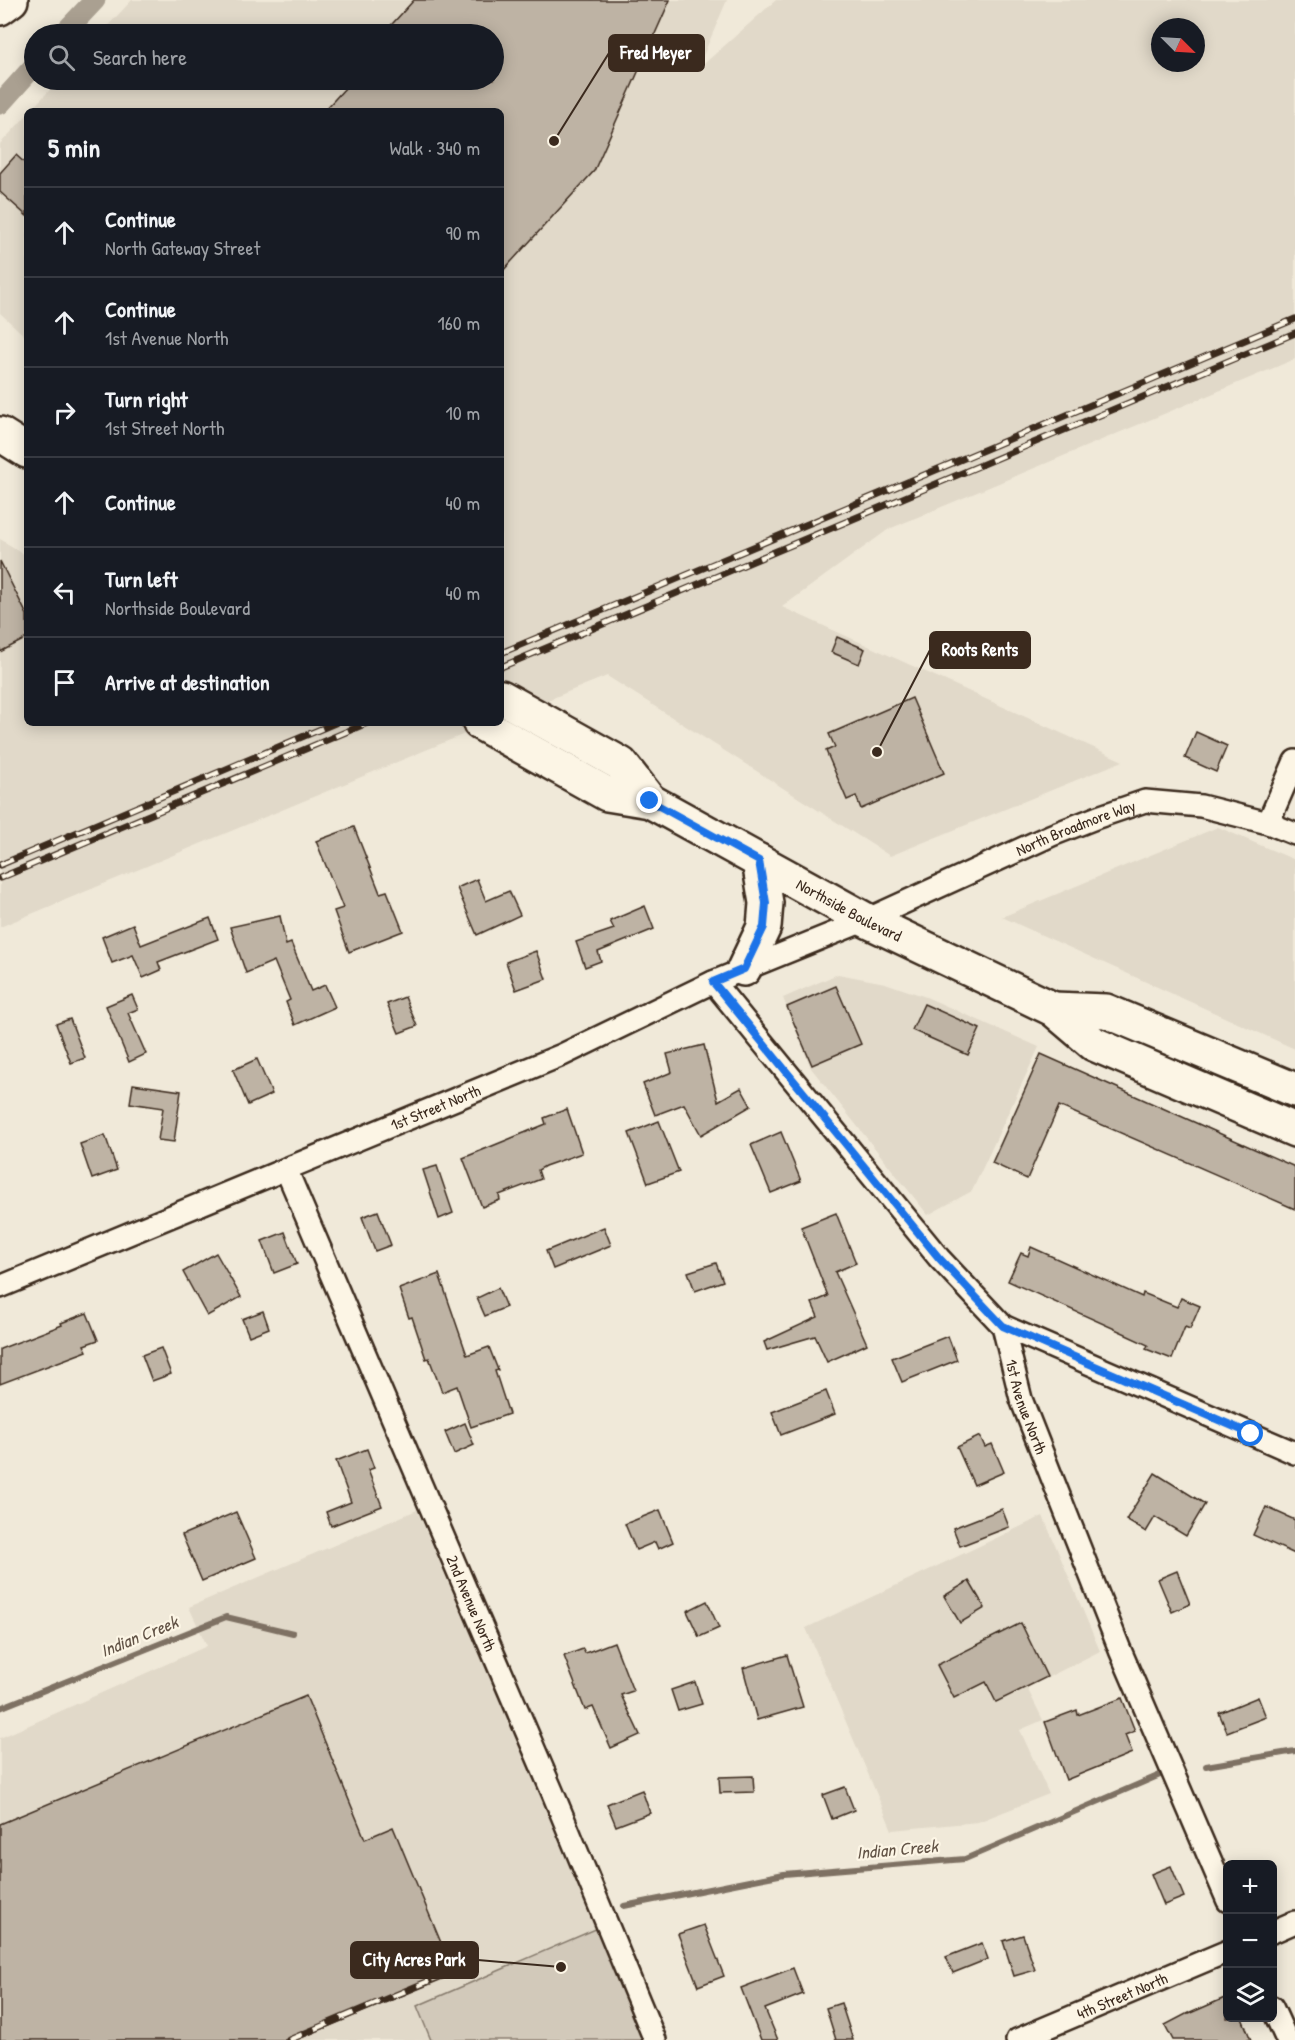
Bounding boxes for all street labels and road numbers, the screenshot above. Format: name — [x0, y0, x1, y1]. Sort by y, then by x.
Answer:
street label: North Broadmore Way — [1012, 794, 1138, 861]
street label: Northside Boulevard — [793, 873, 905, 946]
street label: 1st Street North — [387, 1079, 484, 1136]
street label: 1st Avenue North — [1001, 1357, 1053, 1457]
street label: 2nd Avenue North — [441, 1552, 502, 1655]
street label: 4th Street North — [1073, 1967, 1171, 2025]

